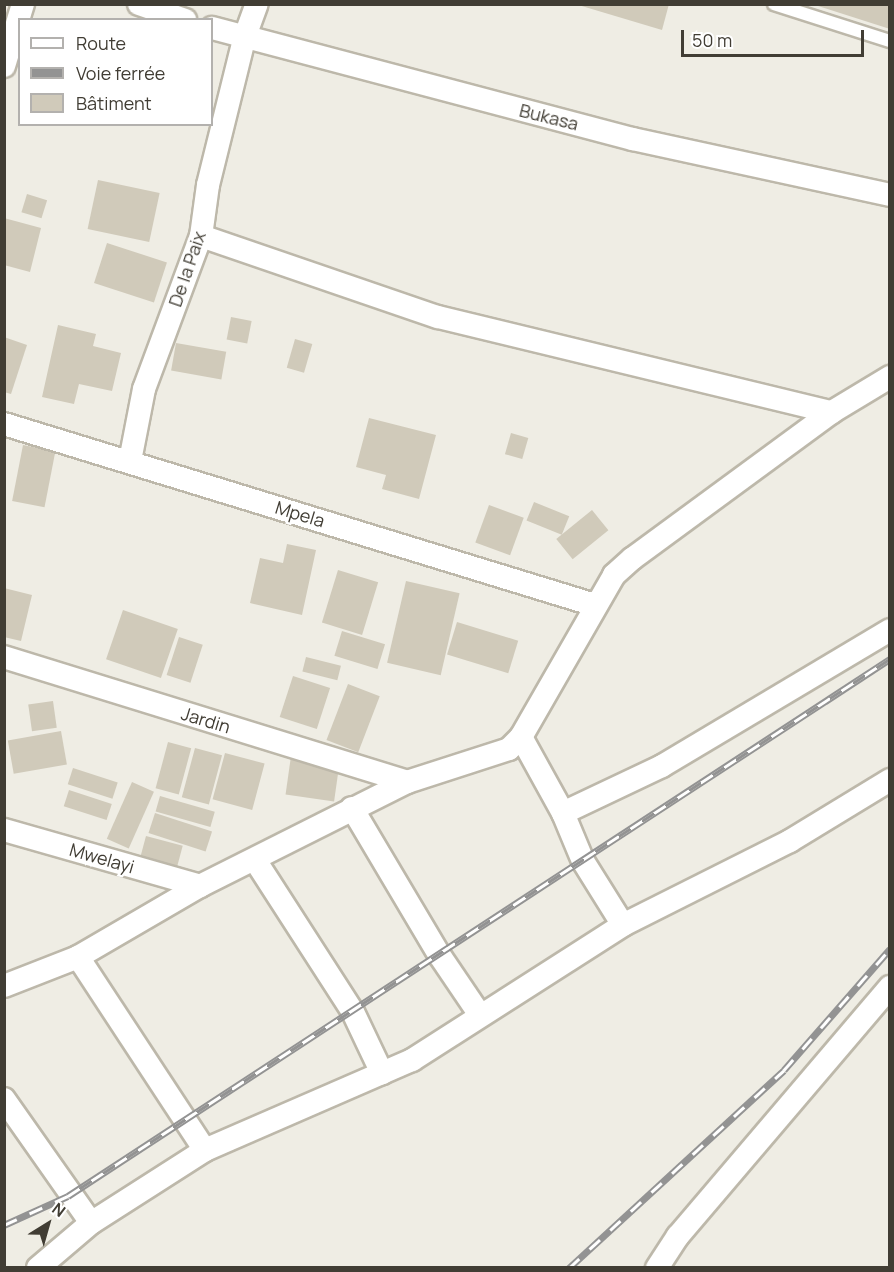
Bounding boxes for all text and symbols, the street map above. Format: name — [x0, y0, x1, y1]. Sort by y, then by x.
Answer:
legend — [18, 18, 213, 126]
scale bar — [684, 18, 867, 56]
text: 50 m — [692, 28, 732, 52]
text: Route — [76, 31, 126, 55]
text: Voie ferrée — [76, 61, 165, 85]
text: Bâtiment — [76, 91, 152, 115]
street label: Bukasa — [517, 99, 581, 135]
street label: De la Paix — [164, 229, 210, 309]
street label: Mpela — [273, 496, 327, 532]
street label: Jardin — [179, 702, 233, 738]
street label: Mwelayi — [67, 838, 137, 878]
north arrow — [18, 1194, 78, 1254]
text: N — [48, 1197, 70, 1222]

